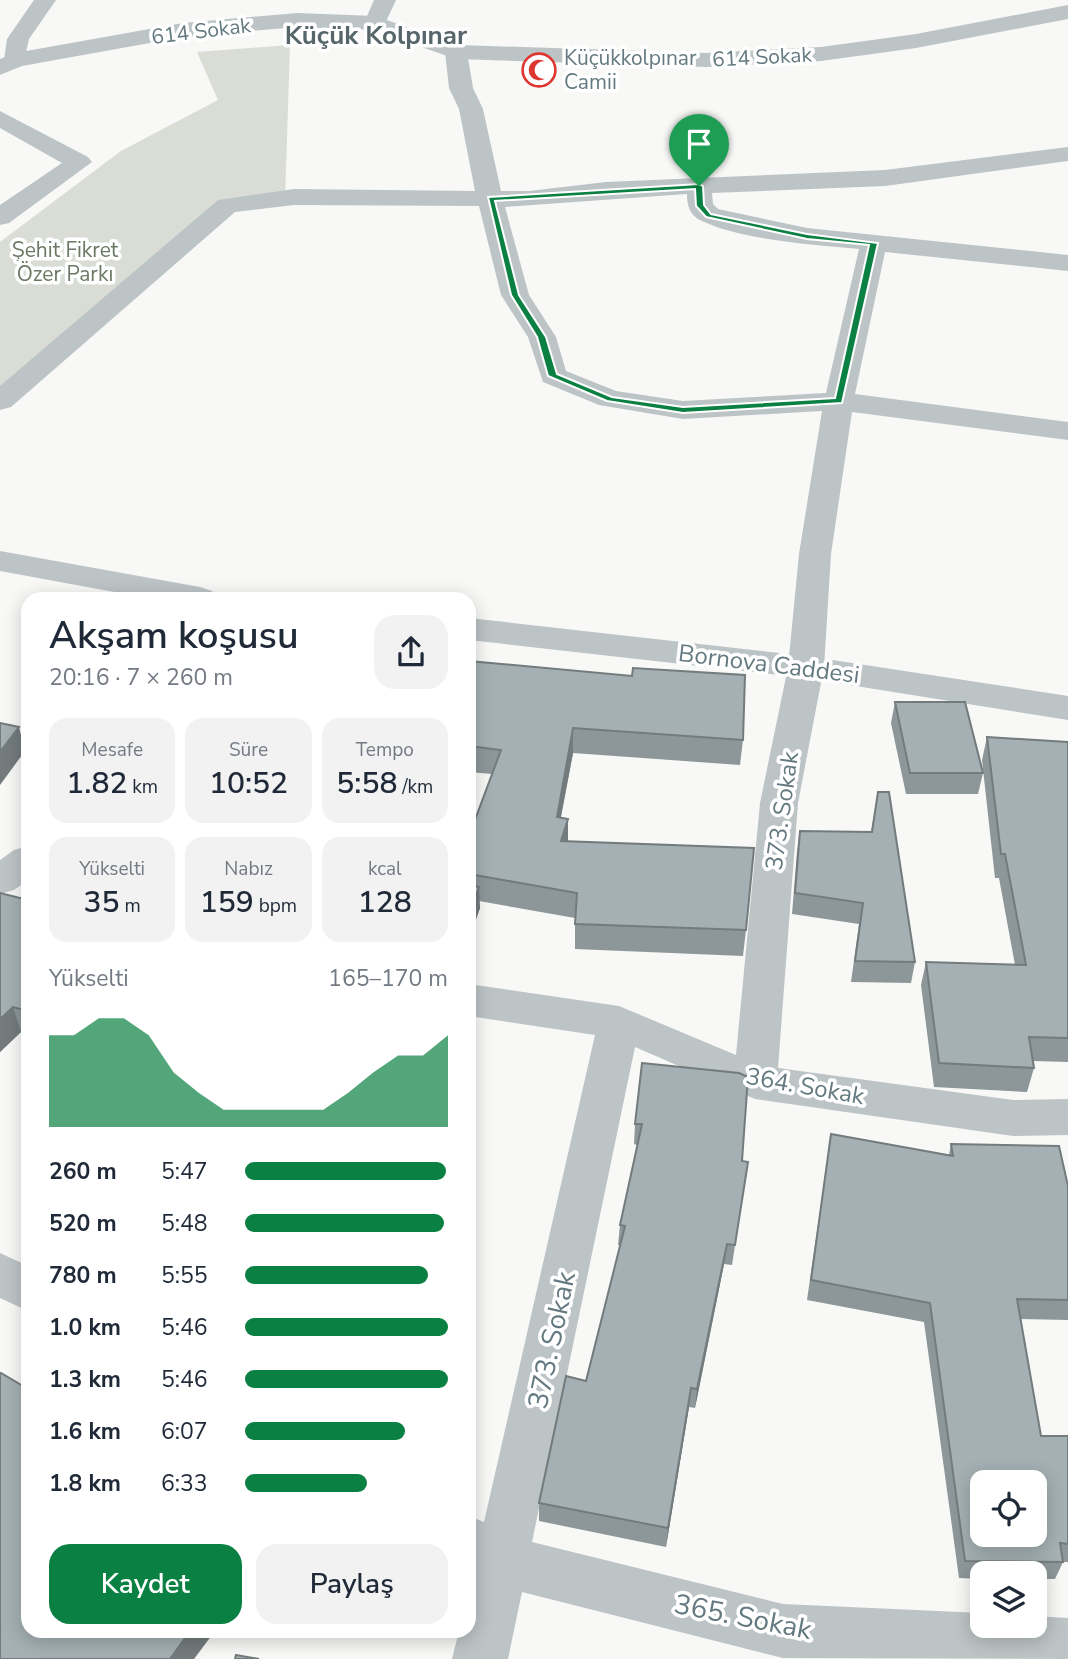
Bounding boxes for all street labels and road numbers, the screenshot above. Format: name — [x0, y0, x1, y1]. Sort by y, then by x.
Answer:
street label: 614 Sokak — [150, 11, 253, 51]
street label: 614 Sokak — [711, 40, 813, 74]
street label: Bornova Caddesi — [677, 637, 861, 691]
street label: 373. Sokak — [758, 749, 806, 872]
street label: 364. Sokak — [743, 1060, 868, 1112]
street label: 373. Sokak — [519, 1267, 585, 1412]
street label: 365. Sokak — [671, 1585, 816, 1649]

